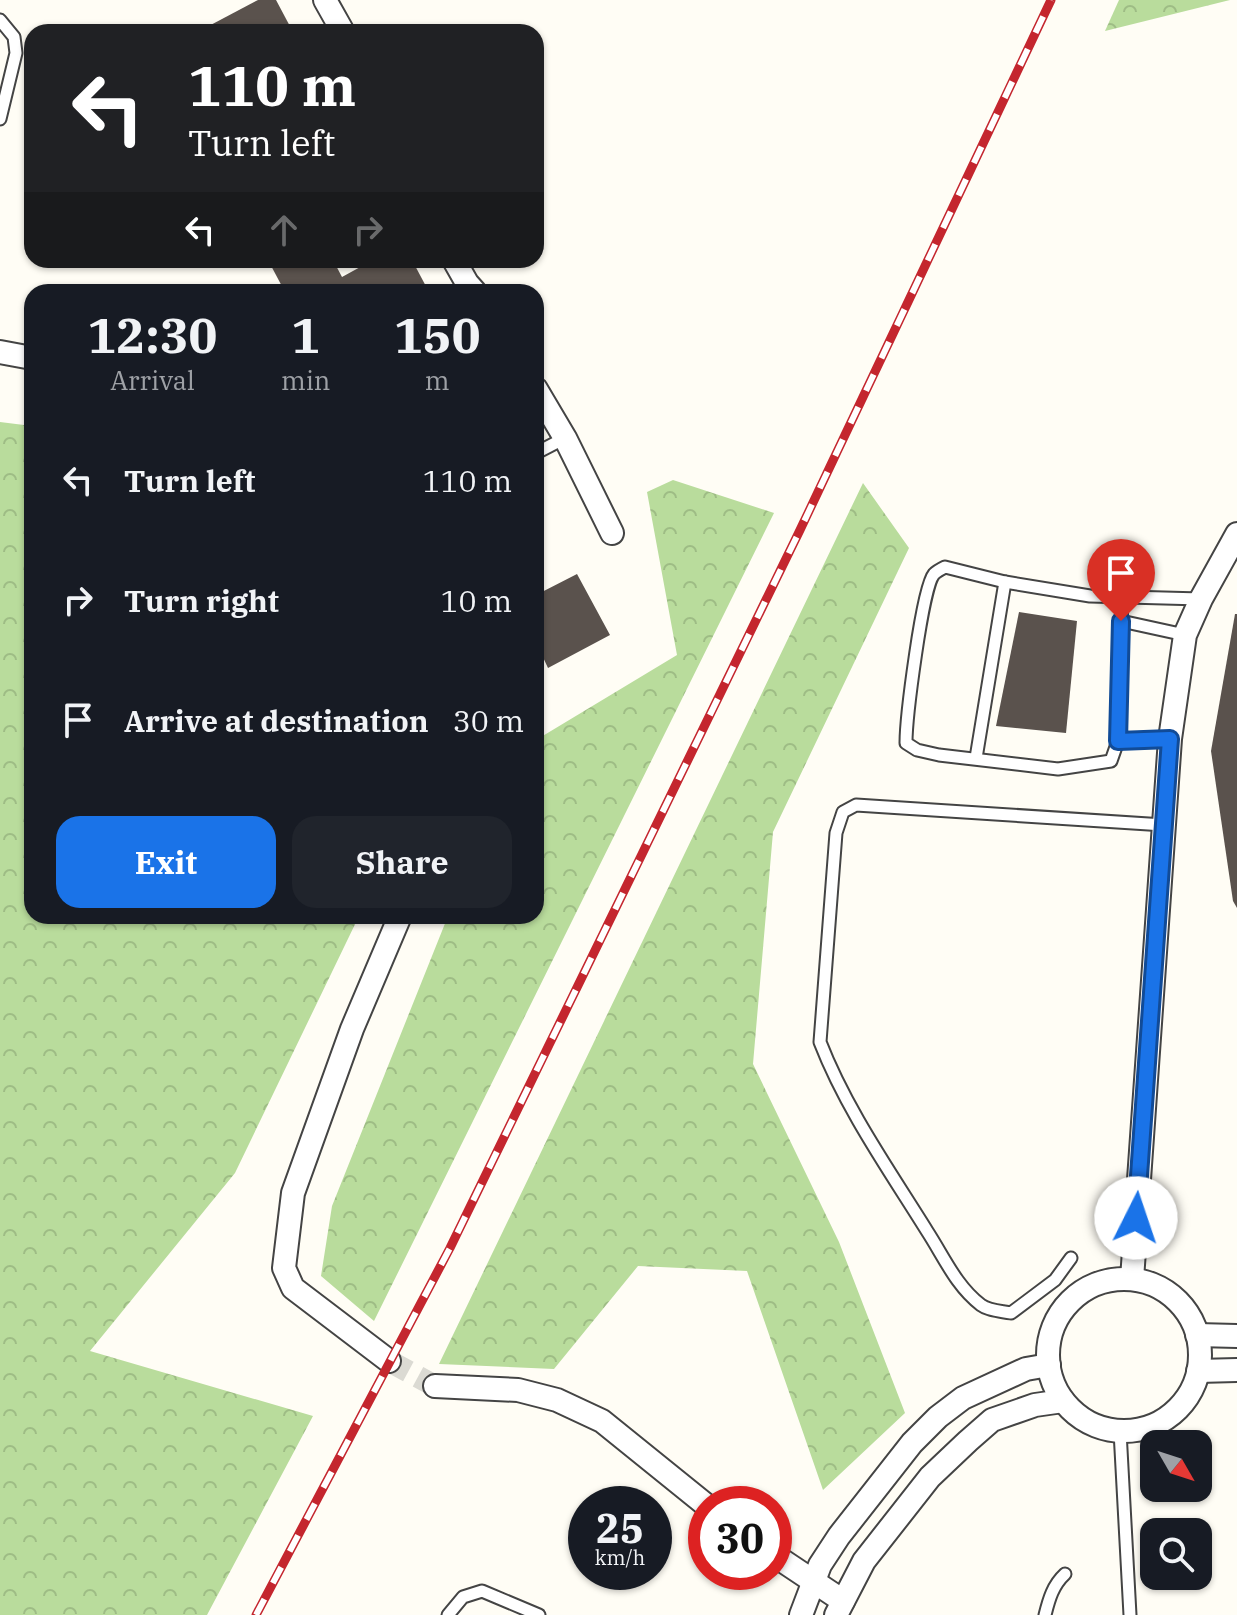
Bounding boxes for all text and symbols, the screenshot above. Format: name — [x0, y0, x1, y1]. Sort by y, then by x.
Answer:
text: 110 m — [188, 49, 356, 121]
icon: left — [56, 56, 160, 160]
text: Turn left — [188, 119, 335, 166]
icon: left — [178, 208, 222, 252]
icon: ahead — [262, 208, 306, 252]
icon: right — [346, 208, 390, 252]
text: 12:30 — [88, 304, 217, 366]
text: 1 — [291, 304, 320, 366]
text: 150 — [394, 304, 480, 366]
text: Arrival — [110, 363, 195, 397]
text: min — [281, 363, 330, 397]
text: m — [425, 363, 450, 397]
icon: left — [56, 458, 100, 502]
text: Turn left — [124, 461, 256, 500]
text: 110 m — [422, 461, 512, 500]
pin — [1087, 539, 1155, 621]
icon: arrive — [1099, 551, 1143, 595]
icon: right — [56, 578, 100, 622]
text: Turn right — [124, 581, 279, 620]
text: 10 m — [440, 581, 512, 620]
icon: arrive — [56, 698, 100, 742]
text: Arrive at destination — [124, 701, 429, 740]
text: 30 m — [453, 701, 524, 740]
button: Exit — [56, 816, 276, 908]
button: Share — [292, 816, 512, 908]
position arrow — [1094, 1176, 1178, 1260]
north arrow — [1140, 1430, 1212, 1502]
map controls — [1140, 1430, 1212, 1590]
speed limit sign: 30 — [688, 1486, 792, 1590]
text: 25 — [596, 1502, 644, 1554]
button: search — [1140, 1518, 1212, 1590]
text: km/h — [595, 1544, 645, 1571]

